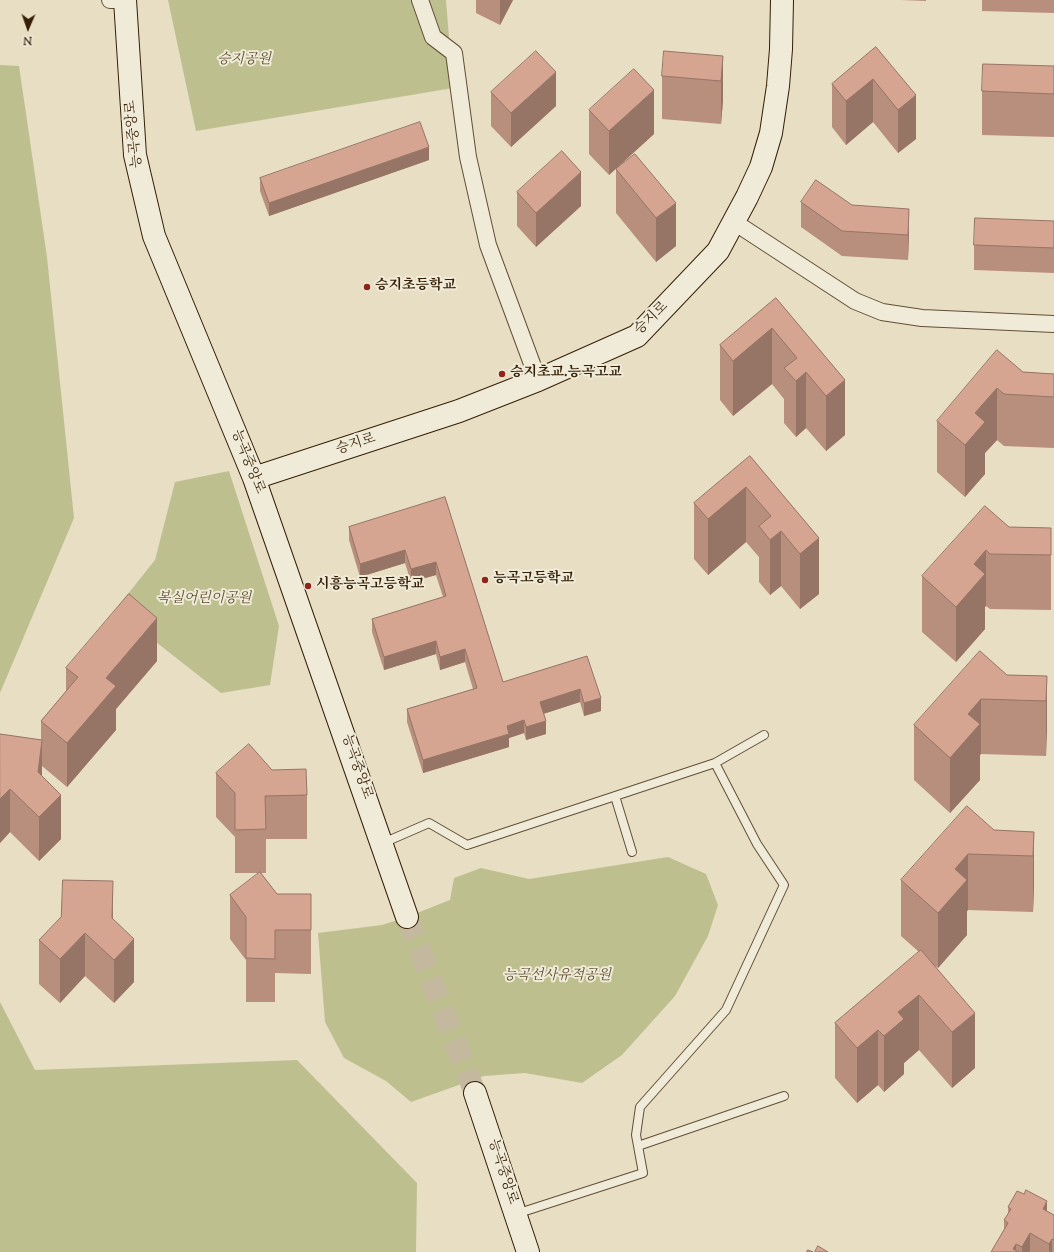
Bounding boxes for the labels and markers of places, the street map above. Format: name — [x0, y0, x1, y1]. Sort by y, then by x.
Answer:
place label: 승지초등학교 — [375, 279, 456, 295]
marker: 승지초등학교 — [362, 282, 372, 292]
place label: 승지초교.능곡고교 — [510, 366, 622, 382]
marker: 승지초교.능곡고교 — [497, 369, 507, 379]
place label: 능곡고등학교 — [493, 572, 574, 588]
marker: 능곡고등학교 — [480, 575, 490, 585]
place label: 시흥능곡고등학교 — [316, 578, 424, 594]
marker: 시흥능곡고등학교 — [303, 581, 313, 591]

